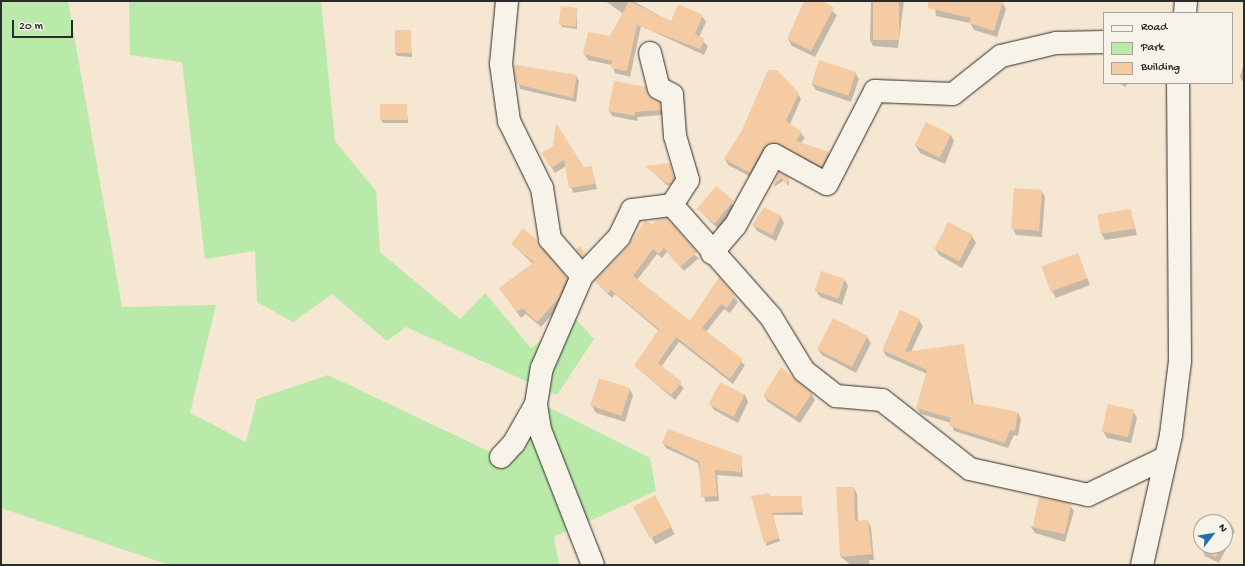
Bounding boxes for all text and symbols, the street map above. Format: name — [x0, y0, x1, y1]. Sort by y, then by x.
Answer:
scale bar — [14, 12, 75, 38]
legend — [1103, 12, 1233, 84]
text: 20 m — [19, 20, 43, 34]
text: Road — [1141, 21, 1167, 35]
text: Park — [1141, 41, 1164, 55]
text: Building — [1141, 61, 1180, 75]
north arrow — [1193, 514, 1233, 554]
text: N — [1215, 522, 1229, 535]

